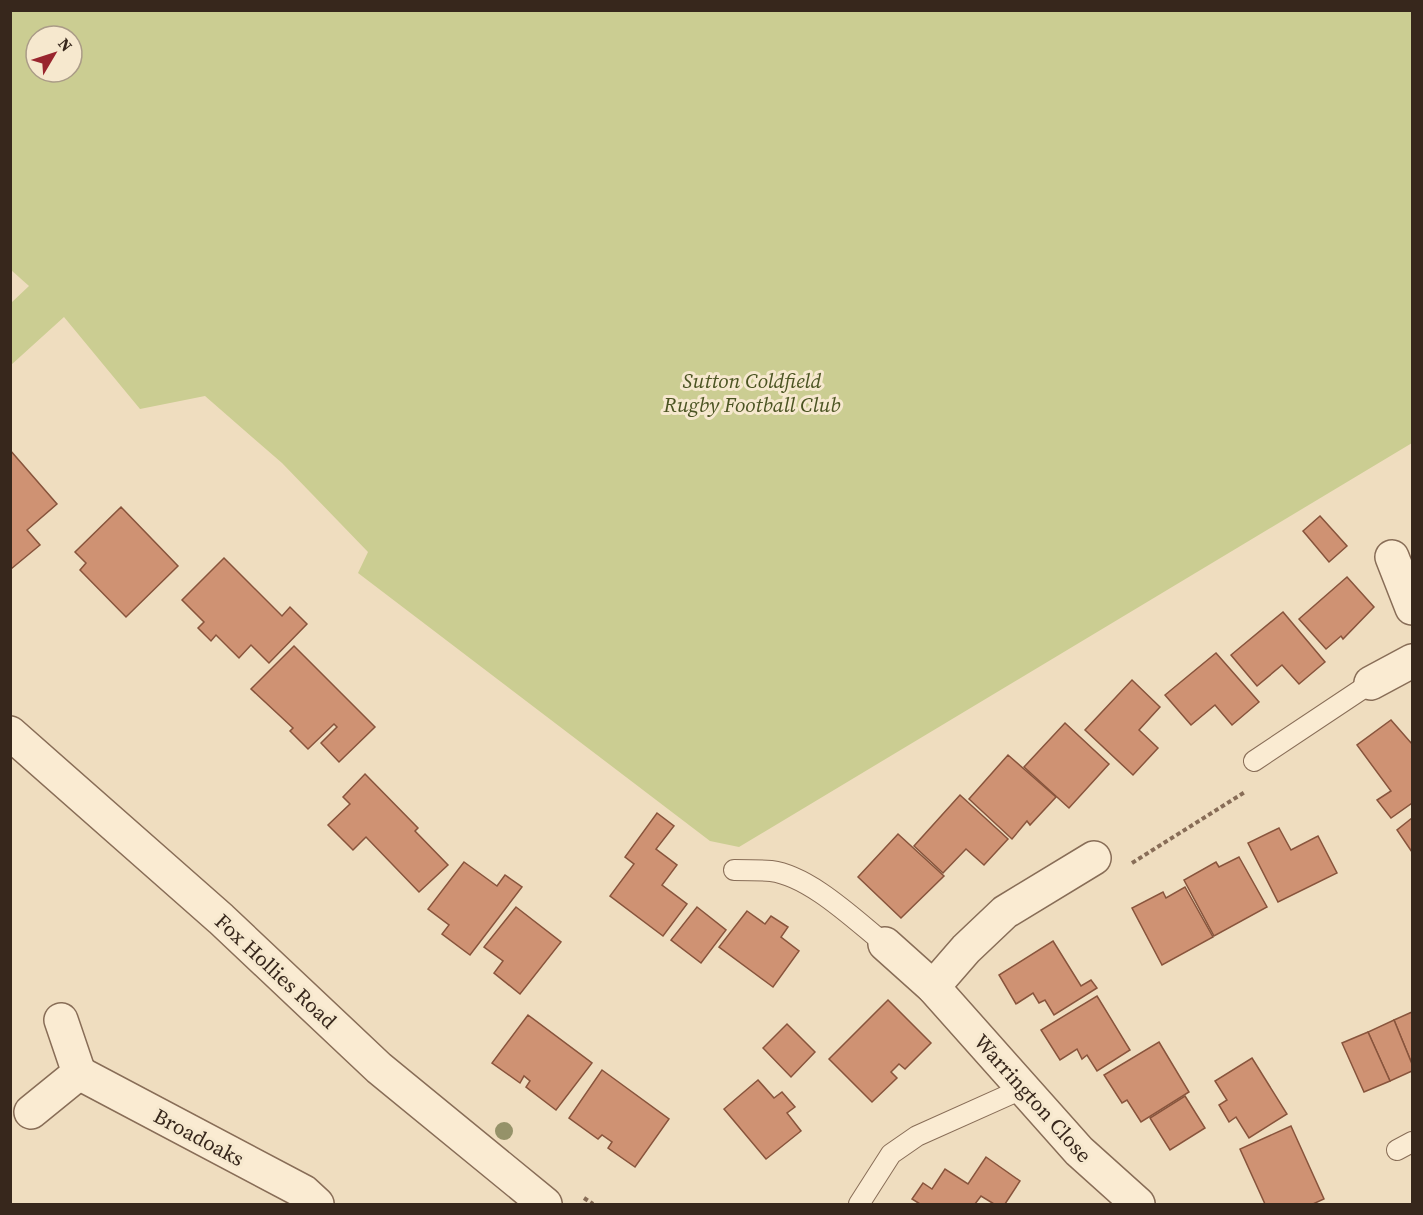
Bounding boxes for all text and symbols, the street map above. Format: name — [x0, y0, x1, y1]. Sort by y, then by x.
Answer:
north arrow — [24, 24, 84, 84]
text: N — [53, 33, 78, 56]
park label: Sutton Coldfield Rugby Football Club — [662, 366, 841, 419]
street label: Fox Hollies Road — [209, 907, 343, 1035]
street label: Warrington Close — [967, 1027, 1099, 1169]
street label: Broadoaks — [149, 1101, 249, 1173]

